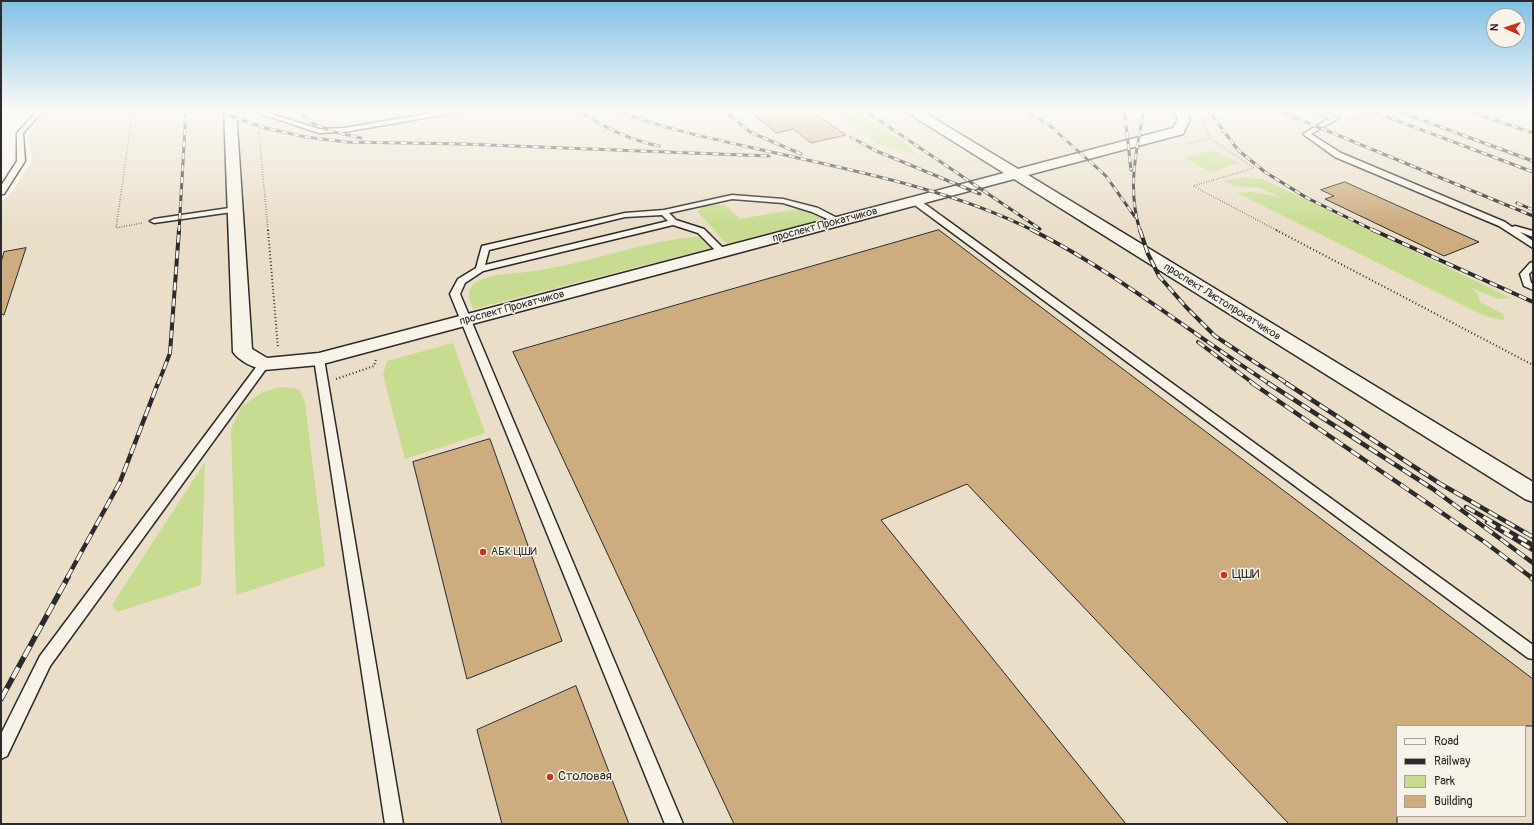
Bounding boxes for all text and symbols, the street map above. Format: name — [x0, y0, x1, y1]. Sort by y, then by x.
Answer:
north arrow — [1486, 8, 1526, 48]
text: N — [1488, 23, 1501, 31]
street label: проспект Прокатчиков — [771, 205, 879, 245]
street label: проспект Листопрокатчиков — [1161, 260, 1283, 344]
street label: проспект Прокатчиков — [458, 288, 566, 328]
place label: АБК ЦШИ — [491, 545, 537, 559]
marker: АБК ЦШИ — [478, 547, 488, 557]
place label: ЦШИ — [1232, 567, 1260, 583]
marker: ЦШИ — [1219, 570, 1229, 580]
legend — [1396, 725, 1526, 817]
text: Road — [1434, 734, 1459, 749]
text: Railway — [1434, 754, 1470, 769]
place label: Столовая — [558, 769, 612, 785]
marker: Столовая — [545, 772, 555, 782]
text: Park — [1434, 774, 1455, 789]
text: Building — [1434, 794, 1473, 809]

